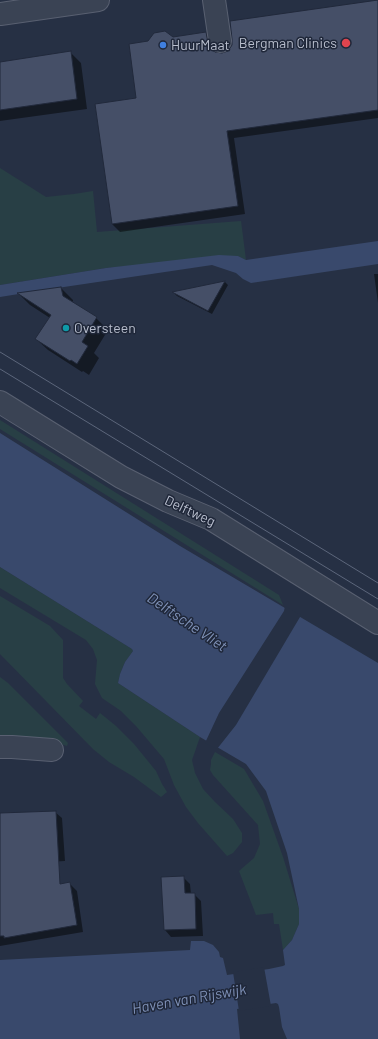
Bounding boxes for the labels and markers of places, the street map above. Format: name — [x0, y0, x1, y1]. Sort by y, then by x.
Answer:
place label: Bergman Clinics — [239, 35, 337, 51]
place label: HuurMaat — [171, 37, 230, 53]
marker: Bergman Clinics — [340, 37, 352, 49]
marker: HuurMaat — [158, 40, 168, 50]
place label: Oversteen — [74, 320, 136, 336]
marker: Oversteen — [61, 323, 71, 333]

